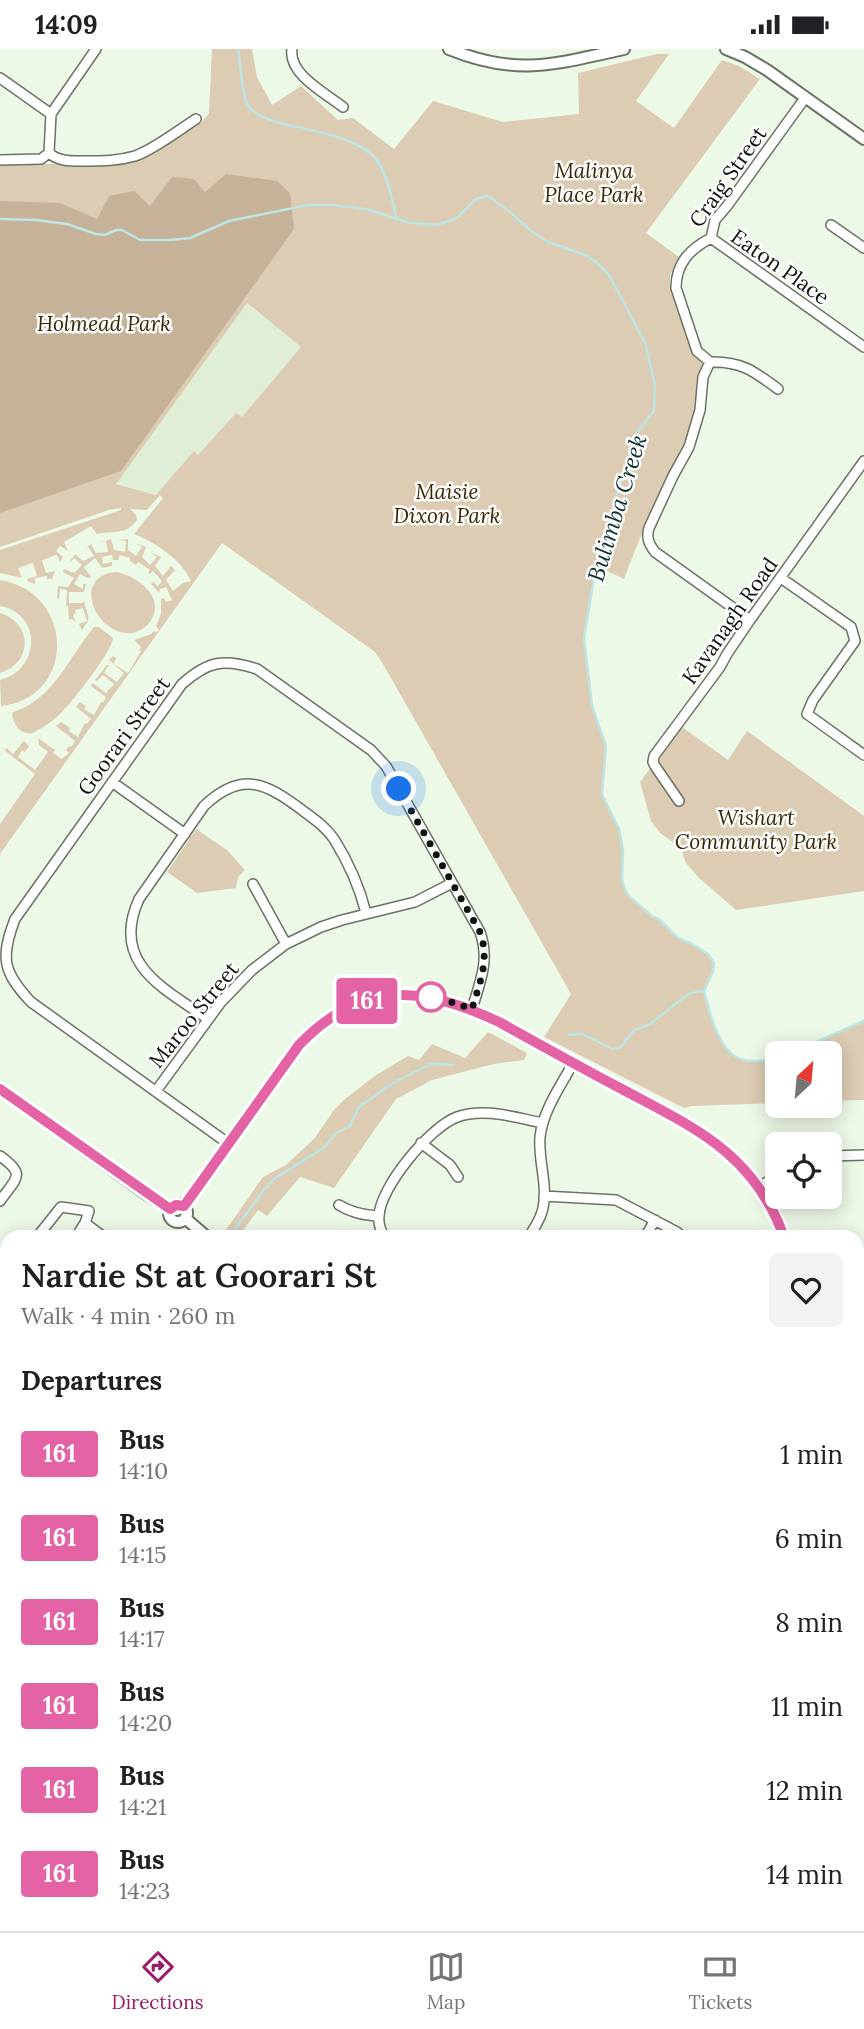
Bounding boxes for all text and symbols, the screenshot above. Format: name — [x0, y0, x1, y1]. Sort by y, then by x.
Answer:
text: 14:09 — [35, 8, 98, 41]
street label: Craig Street — [683, 120, 773, 232]
park label: Malinya Place Park — [544, 157, 644, 208]
street label: Eaton Place — [726, 223, 835, 310]
park label: Holmead Park — [37, 310, 171, 337]
water label: Bulimba Creek — [580, 431, 653, 585]
park label: Maisie Dixon Park — [394, 478, 501, 529]
street label: Kavanagh Road — [676, 552, 783, 689]
street label: Goorari Street — [71, 670, 176, 800]
your location — [381, 771, 416, 806]
park label: Wishart Community Park — [675, 804, 837, 855]
street label: Maroo Street — [143, 956, 245, 1073]
line badge: 161 — [327, 978, 407, 1024]
unlabelled marker — [416, 982, 446, 1012]
text: 161 — [350, 985, 384, 1016]
north arrow — [765, 1041, 842, 1118]
map controls — [765, 1041, 842, 1209]
button: locate — [765, 1132, 842, 1209]
button: heart — [769, 1253, 843, 1327]
text: Nardie St at Goorari St — [21, 1254, 377, 1296]
text: Walk · 4 min · 260 m — [21, 1301, 235, 1330]
text: Departures — [21, 1364, 162, 1397]
text: Bus — [119, 1423, 165, 1456]
text: 161 — [43, 1438, 76, 1469]
text: 1 min — [780, 1438, 843, 1471]
text: 14:10 — [119, 1456, 168, 1485]
text: Bus — [119, 1507, 165, 1540]
text: 161 — [43, 1522, 76, 1553]
text: 6 min — [775, 1522, 843, 1555]
text: 14:15 — [119, 1540, 167, 1569]
text: Bus — [119, 1591, 165, 1624]
text: 161 — [43, 1606, 76, 1637]
text: 8 min — [775, 1606, 843, 1639]
text: 14:17 — [119, 1624, 165, 1653]
text: Bus — [119, 1675, 165, 1708]
text: 161 — [43, 1690, 76, 1721]
text: 11 min — [771, 1690, 843, 1723]
text: 14:20 — [119, 1708, 172, 1737]
text: Bus — [119, 1759, 165, 1792]
text: 161 — [43, 1774, 76, 1805]
text: 12 min — [766, 1774, 843, 1807]
text: 14:21 — [119, 1792, 166, 1821]
text: Bus — [119, 1843, 165, 1876]
text: 161 — [43, 1858, 76, 1889]
text: 14 min — [766, 1858, 843, 1891]
text: 14:23 — [119, 1876, 170, 1905]
tab: Directions — [112, 1948, 204, 2014]
tab: Map — [427, 1948, 465, 2014]
tab: Tickets — [688, 1948, 752, 2014]

